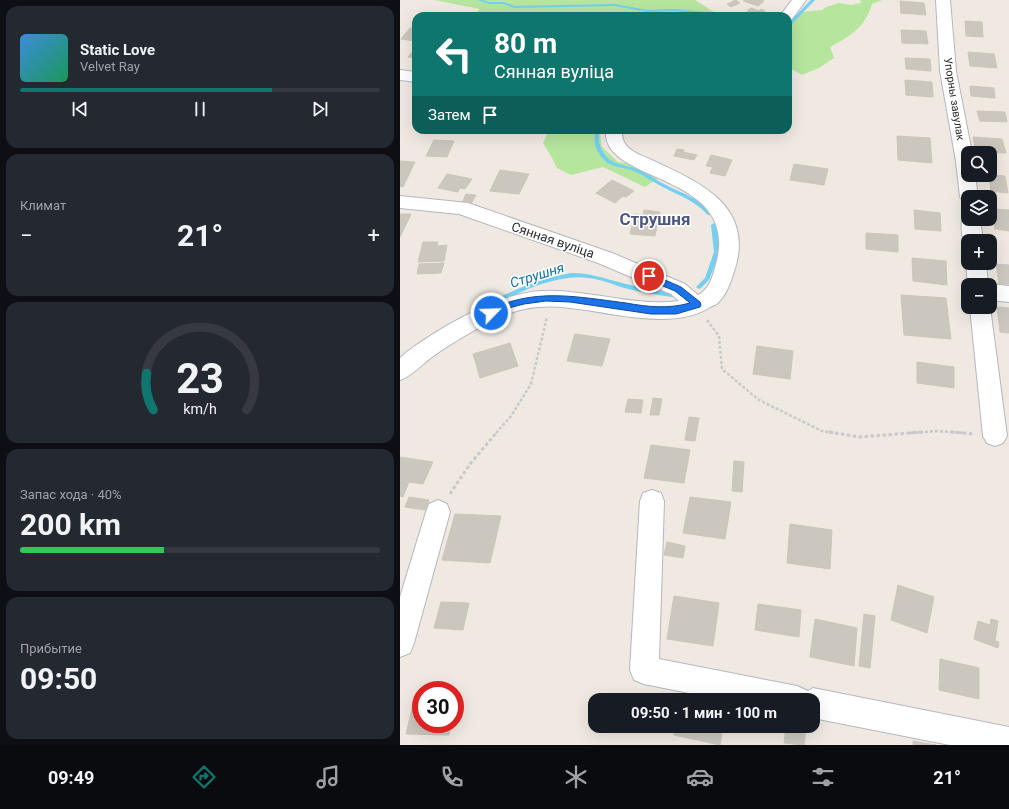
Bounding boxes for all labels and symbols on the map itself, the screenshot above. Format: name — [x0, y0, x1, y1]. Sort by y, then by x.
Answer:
street label: Упорны завулак — [941, 57, 967, 141]
district label: Струшня — [619, 209, 691, 229]
street label: Сянная вуліца — [510, 219, 596, 261]
water label: Струшня — [508, 259, 566, 291]
pin — [632, 259, 666, 293]
position arrow — [470, 292, 512, 334]
speed limit sign: 30 — [412, 681, 464, 733]

